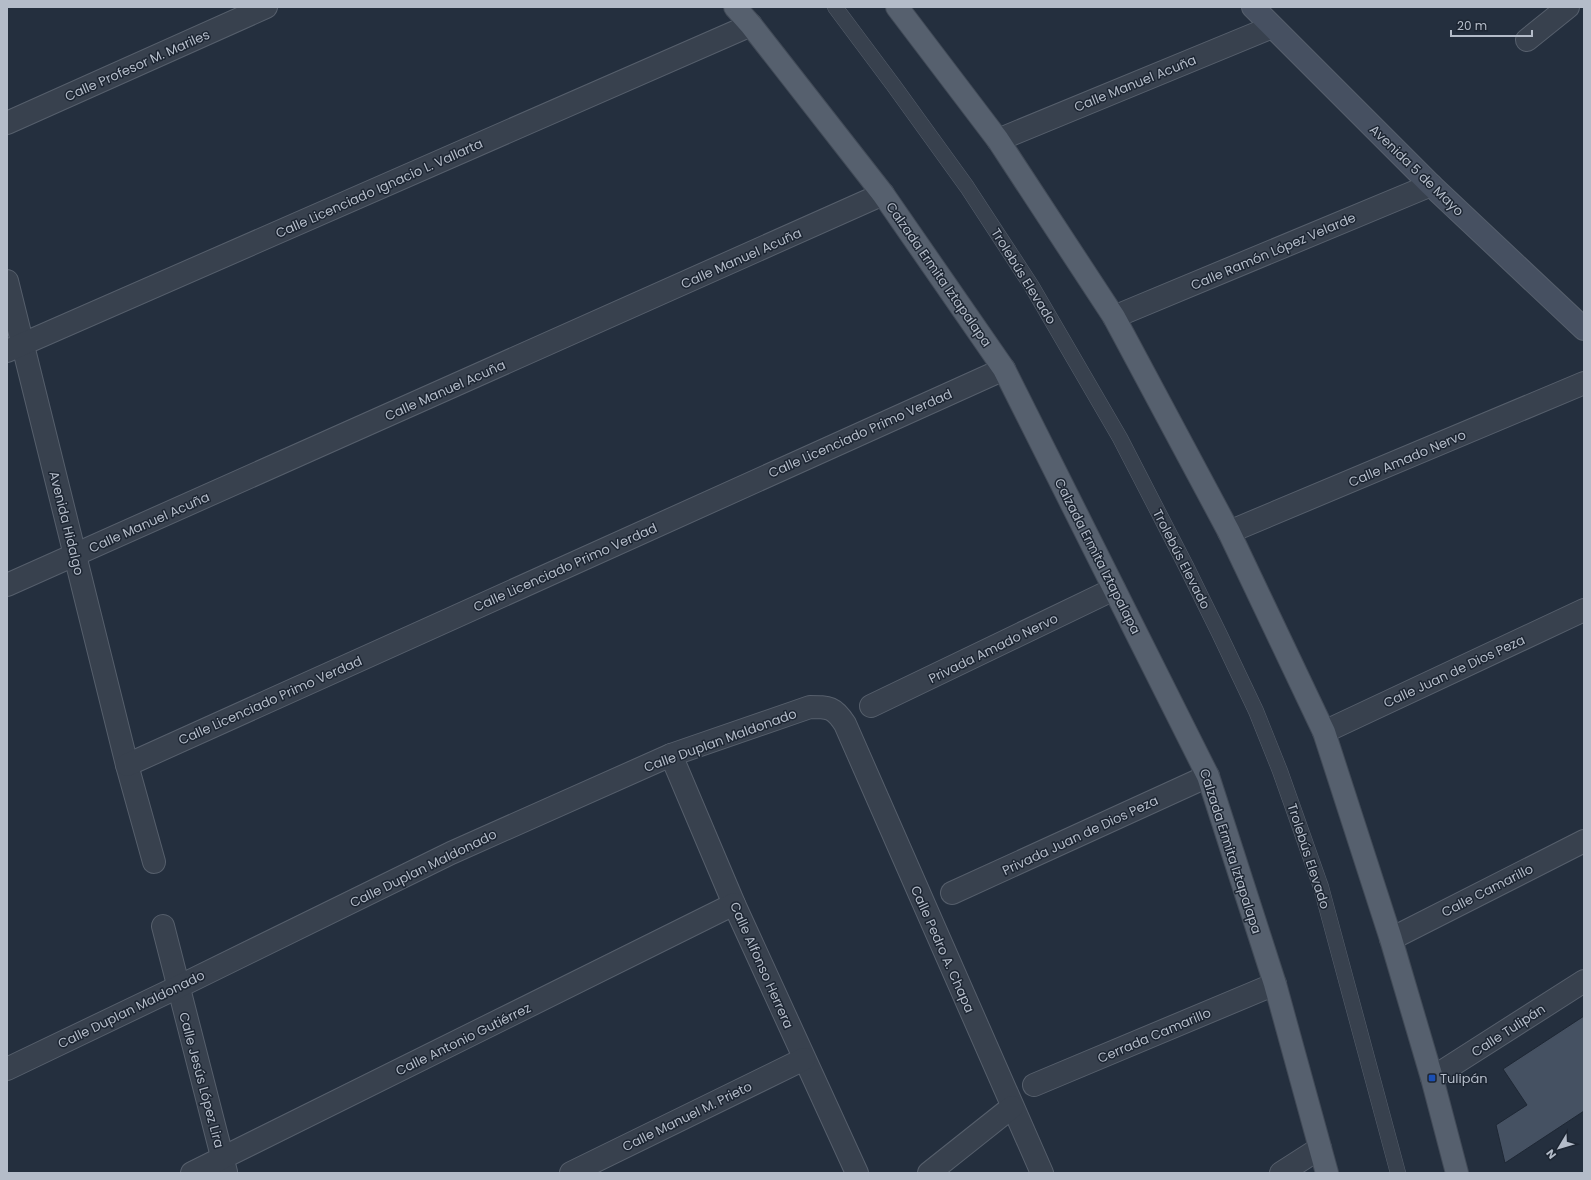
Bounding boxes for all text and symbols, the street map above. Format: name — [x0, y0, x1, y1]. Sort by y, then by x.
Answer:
scale bar — [1451, 12, 1532, 38]
text: 20 m — [1457, 17, 1487, 34]
street label: Calle Profesor M. Mariles — [62, 25, 213, 106]
street label: Calle Manuel Acuña — [1071, 50, 1199, 117]
street label: Avenida 5 de Mayo — [1365, 120, 1468, 220]
street label: Calle Licenciado Ignacio L. Vallarta — [272, 134, 486, 243]
street label: Calzada Ermita Iztapalapa — [881, 198, 996, 350]
street label: Calle Ramón López Velarde — [1188, 208, 1359, 295]
street label: Calle Manuel Acuña — [678, 223, 805, 294]
street label: Trolebús Elevado — [986, 225, 1061, 328]
street label: Calle Manuel Acuña — [382, 355, 509, 426]
street label: Calle Licenciado Primo Verdad — [765, 384, 955, 483]
street label: Calle Amado Nervo — [1346, 425, 1469, 492]
street label: Avenida Hidalgo — [44, 469, 89, 577]
street label: Calzada Ermita Iztapalapa — [1050, 475, 1145, 637]
street label: Calle Manuel Acuña — [86, 487, 213, 558]
street label: Trolebús Elevado — [1148, 506, 1215, 613]
street label: Calle Licenciado Primo Verdad — [470, 518, 660, 617]
street label: Privada Amado Nervo — [925, 609, 1061, 688]
street label: Calle Juan de Dios Peza — [1380, 630, 1528, 713]
street label: Calle Licenciado Primo Verdad — [175, 651, 365, 750]
street label: Calle Duplan Maldonado — [641, 704, 799, 777]
street label: Calzada Ermita Iztapalapa — [1195, 766, 1266, 936]
street label: Privada Juan de Dios Peza — [999, 791, 1161, 880]
street label: Trolebús Elevado — [1283, 801, 1335, 911]
street label: Calle Duplan Maldonado — [347, 825, 500, 912]
street label: Calle Camarillo — [1438, 859, 1536, 922]
street label: Calle Pedro A. Chapa — [906, 883, 979, 1016]
street label: Calle Alfonso Herrera — [725, 899, 798, 1031]
street label: Calle Duplan Maldonado — [55, 966, 208, 1053]
street label: Calle Antonio Gutiérrez — [392, 998, 534, 1080]
street label: Calle Tulipán — [1468, 999, 1549, 1061]
street label: Cerrada Camarillo — [1095, 1003, 1214, 1068]
street label: Calle Jesús López Lira — [174, 1010, 229, 1150]
place label: Tulipán — [1440, 1069, 1488, 1088]
marker: Tulipán — [1427, 1073, 1437, 1083]
street label: Calle Manuel M. Prieto — [619, 1077, 755, 1156]
north arrow — [1539, 1128, 1579, 1168]
text: N — [1542, 1146, 1560, 1162]

